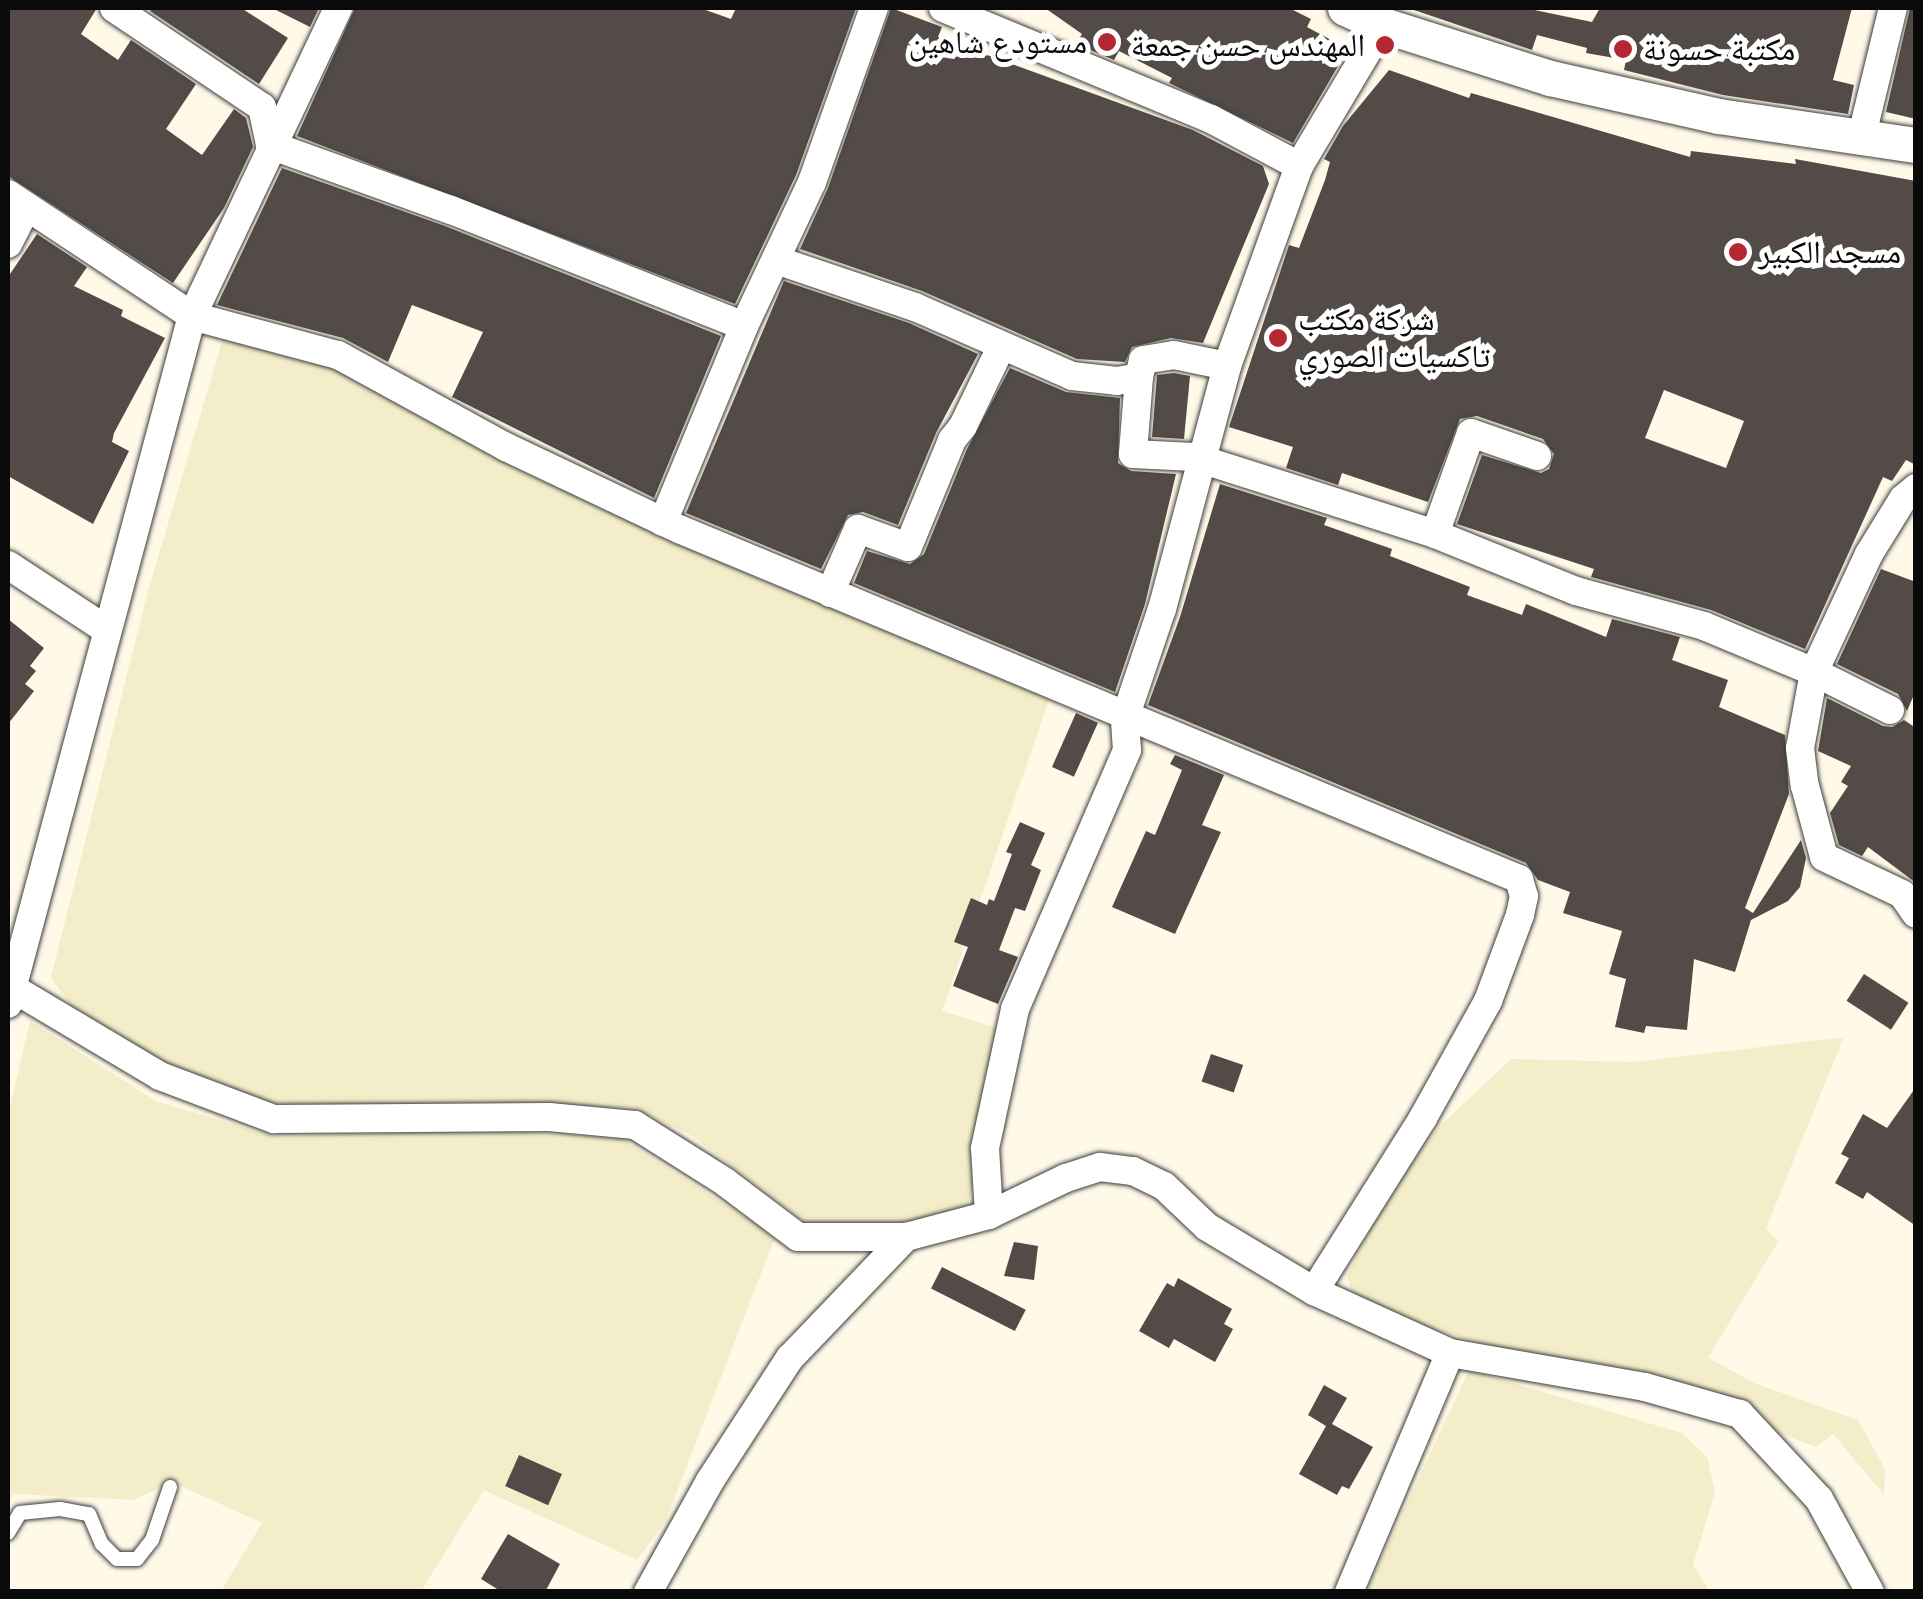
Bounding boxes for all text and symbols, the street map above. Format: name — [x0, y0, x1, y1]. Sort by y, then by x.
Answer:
place label: مستودع شاهين — [908, 23, 1087, 61]
place label: المهندس حسن جمعة — [1131, 26, 1365, 64]
place label: مكتبة حسونة — [1643, 30, 1795, 68]
marker: مستودع شاهين — [1096, 31, 1118, 53]
marker: المهندس حسن جمعة — [1374, 34, 1396, 56]
marker: مكتبة حسونة — [1612, 38, 1634, 60]
place label: مسجد الكبير — [1758, 233, 1901, 271]
marker: مسجد الكبير — [1727, 241, 1749, 263]
place label: شركة مكتب تاكسيات الصوري — [1298, 301, 1490, 376]
marker: شركة مكتب تاكسيات الصوري — [1267, 327, 1289, 349]

